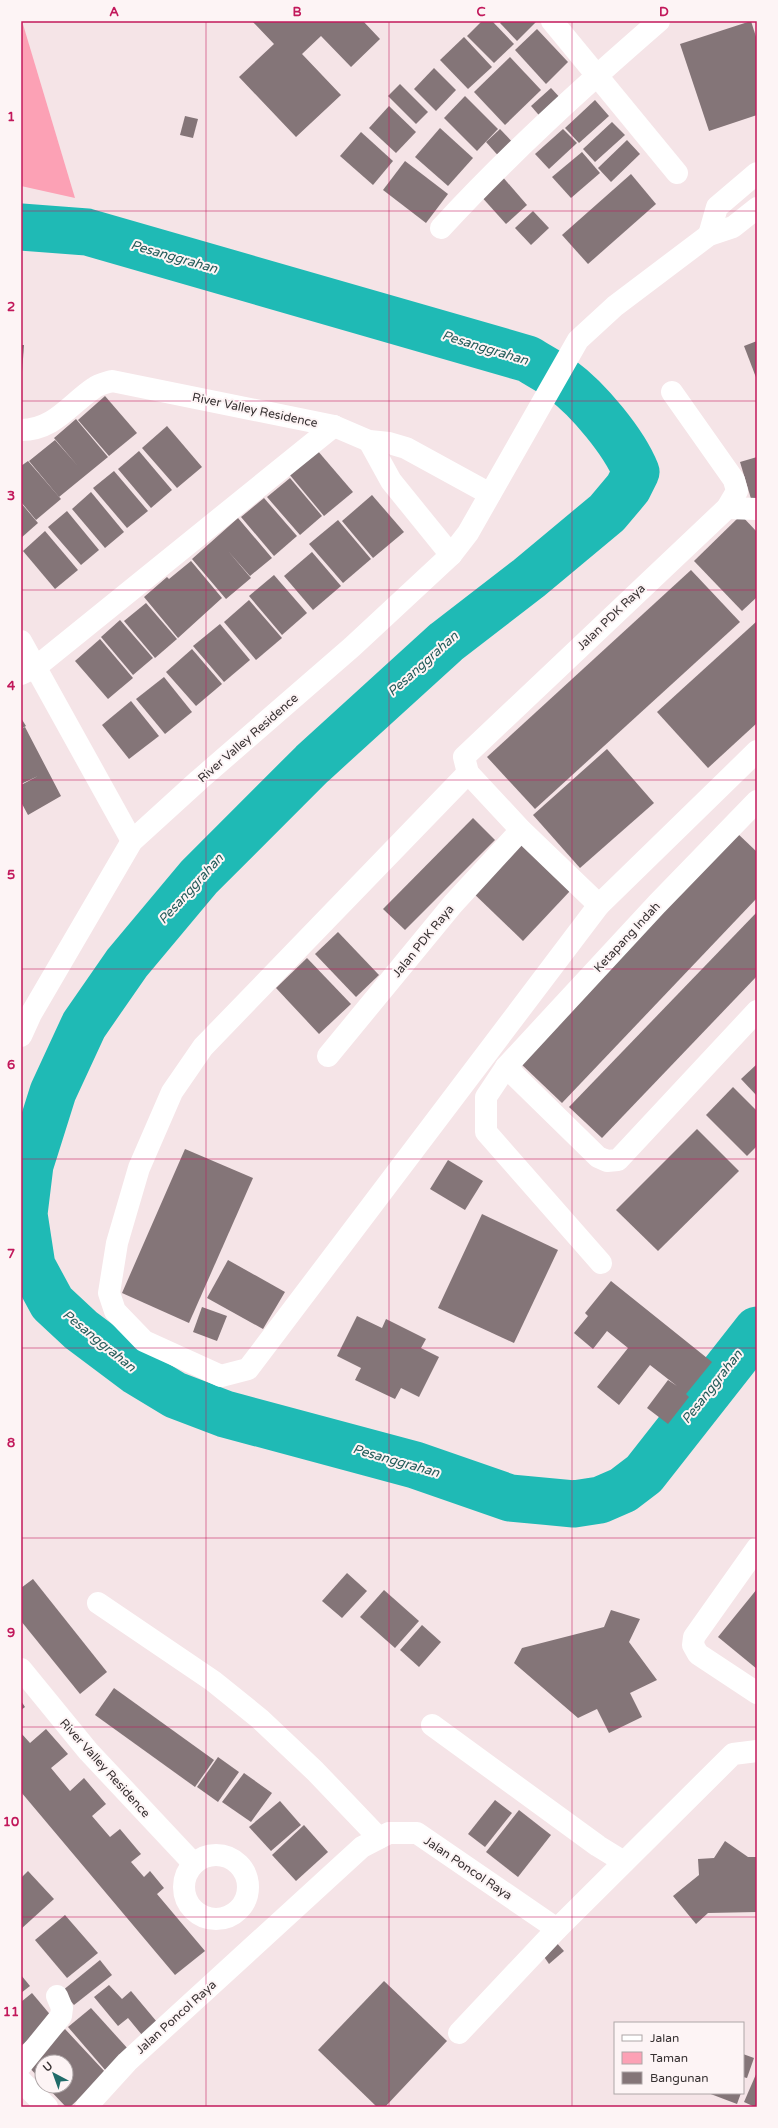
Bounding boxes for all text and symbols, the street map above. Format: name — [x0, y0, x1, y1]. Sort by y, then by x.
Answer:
text: A — [109, 4, 119, 20]
text: B — [292, 4, 302, 20]
text: C — [476, 4, 486, 20]
text: D — [659, 4, 669, 20]
text: 1 — [7, 109, 15, 125]
water label: Pesanggrahan — [129, 237, 220, 277]
text: 2 — [7, 299, 15, 315]
water label: Pesanggrahan — [440, 327, 531, 369]
street label: River Valley Residence — [191, 390, 319, 430]
text: 3 — [7, 488, 15, 504]
street label: Jalan PDK Raya — [574, 581, 648, 653]
water label: Pesanggrahan — [384, 627, 462, 700]
text: 4 — [7, 678, 16, 694]
street label: River Valley Residence — [195, 691, 301, 785]
water label: Pesanggrahan — [155, 850, 228, 928]
text: 5 — [7, 867, 15, 883]
street label: Ketapang Indah — [591, 899, 663, 975]
street label: Jalan PDK Raya — [390, 902, 456, 980]
text: 6 — [7, 1057, 15, 1073]
text: 7 — [7, 1246, 15, 1262]
water label: Pesanggrahan — [59, 1307, 140, 1376]
water label: Pesanggrahan — [678, 1346, 746, 1427]
text: 8 — [7, 1435, 15, 1451]
water label: Pesanggrahan — [351, 1441, 442, 1481]
text: 9 — [7, 1625, 15, 1641]
street label: River Valley Residence — [57, 1716, 153, 1820]
text: 10 — [3, 1814, 19, 1830]
street label: Jalan Poncol Raya — [421, 1833, 515, 1903]
street label: Jalan Poncol Raya — [133, 1977, 219, 2057]
text: 11 — [3, 2004, 19, 2020]
legend — [614, 2022, 744, 2094]
text: Jalan — [650, 2031, 679, 2045]
text: Taman — [650, 2051, 688, 2065]
north arrow — [34, 2054, 74, 2094]
text: U — [40, 2059, 55, 2074]
text: Bangunan — [650, 2071, 709, 2085]

